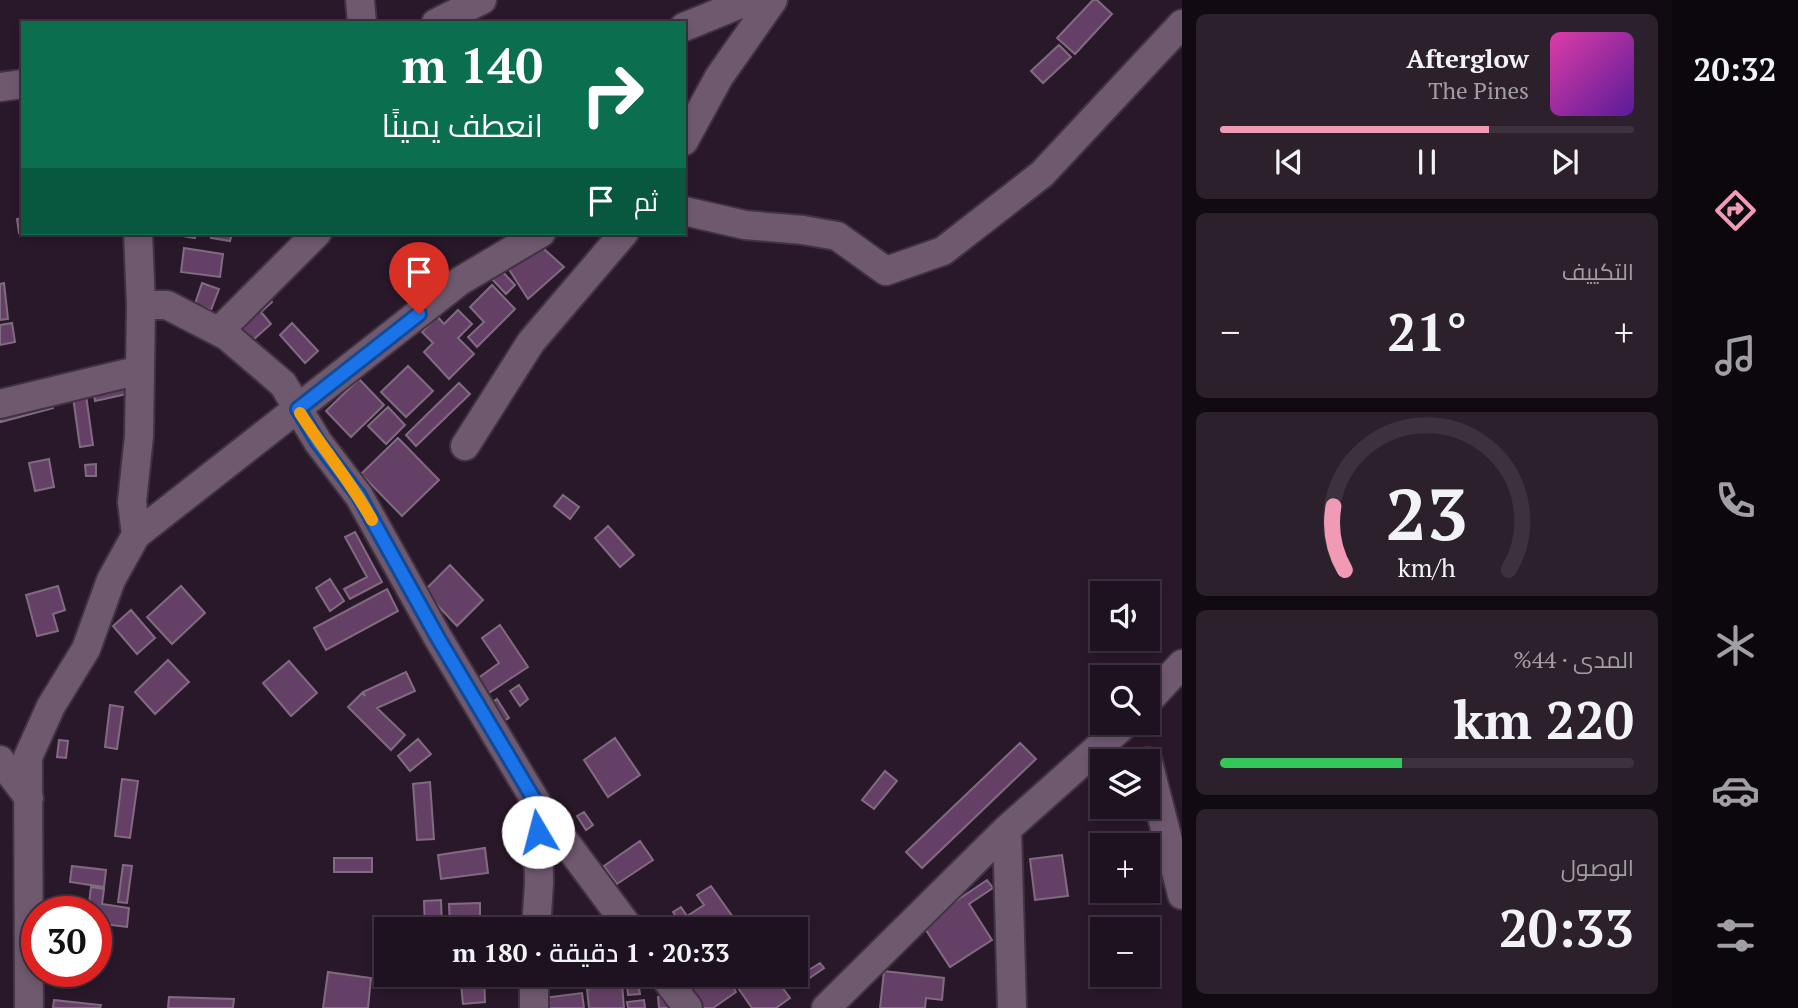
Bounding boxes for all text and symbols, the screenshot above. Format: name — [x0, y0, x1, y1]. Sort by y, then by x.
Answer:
text: 140 m — [401, 32, 543, 97]
text: Afterglow — [1406, 41, 1529, 75]
text: 20:32 — [1693, 48, 1777, 90]
icon: right — [567, 49, 658, 140]
text: The Pines — [1428, 75, 1529, 106]
text: انعطف يمينًا — [382, 104, 543, 146]
icon: previous — [1270, 143, 1308, 181]
icon: pause — [1408, 143, 1446, 181]
icon: next — [1546, 143, 1584, 181]
icon: arrive — [582, 182, 620, 220]
text: ثم — [634, 184, 658, 218]
icon: directions — [1711, 186, 1760, 235]
pin — [389, 242, 449, 314]
icon: arrive — [400, 253, 438, 291]
text: التكييف — [1562, 256, 1634, 287]
text: 21° — [1387, 297, 1467, 366]
text: − — [1220, 307, 1240, 357]
text: + — [1614, 307, 1634, 357]
icon: music — [1711, 331, 1760, 380]
text: 23 — [1386, 464, 1468, 561]
icon: phone — [1711, 476, 1760, 525]
text: km/h — [1398, 551, 1456, 584]
map controls — [1090, 581, 1160, 987]
button: sound — [1090, 581, 1160, 651]
icon: climate — [1711, 621, 1760, 670]
text: المدى · 44% — [1513, 644, 1634, 675]
button: search — [1090, 665, 1160, 735]
text: 220 km — [1453, 685, 1634, 754]
button: layers — [1090, 749, 1160, 819]
icon: car — [1711, 766, 1760, 815]
position arrow — [501, 795, 575, 869]
button: + — [1090, 833, 1160, 903]
text: الوصول — [1561, 852, 1634, 883]
text: 20:33 — [1499, 893, 1634, 962]
speed limit sign: 30 — [21, 896, 112, 987]
icon: filters — [1711, 911, 1760, 960]
button: − — [1090, 917, 1160, 987]
text: 20:33 · 1 دقيقة · 180 m — [452, 935, 730, 969]

